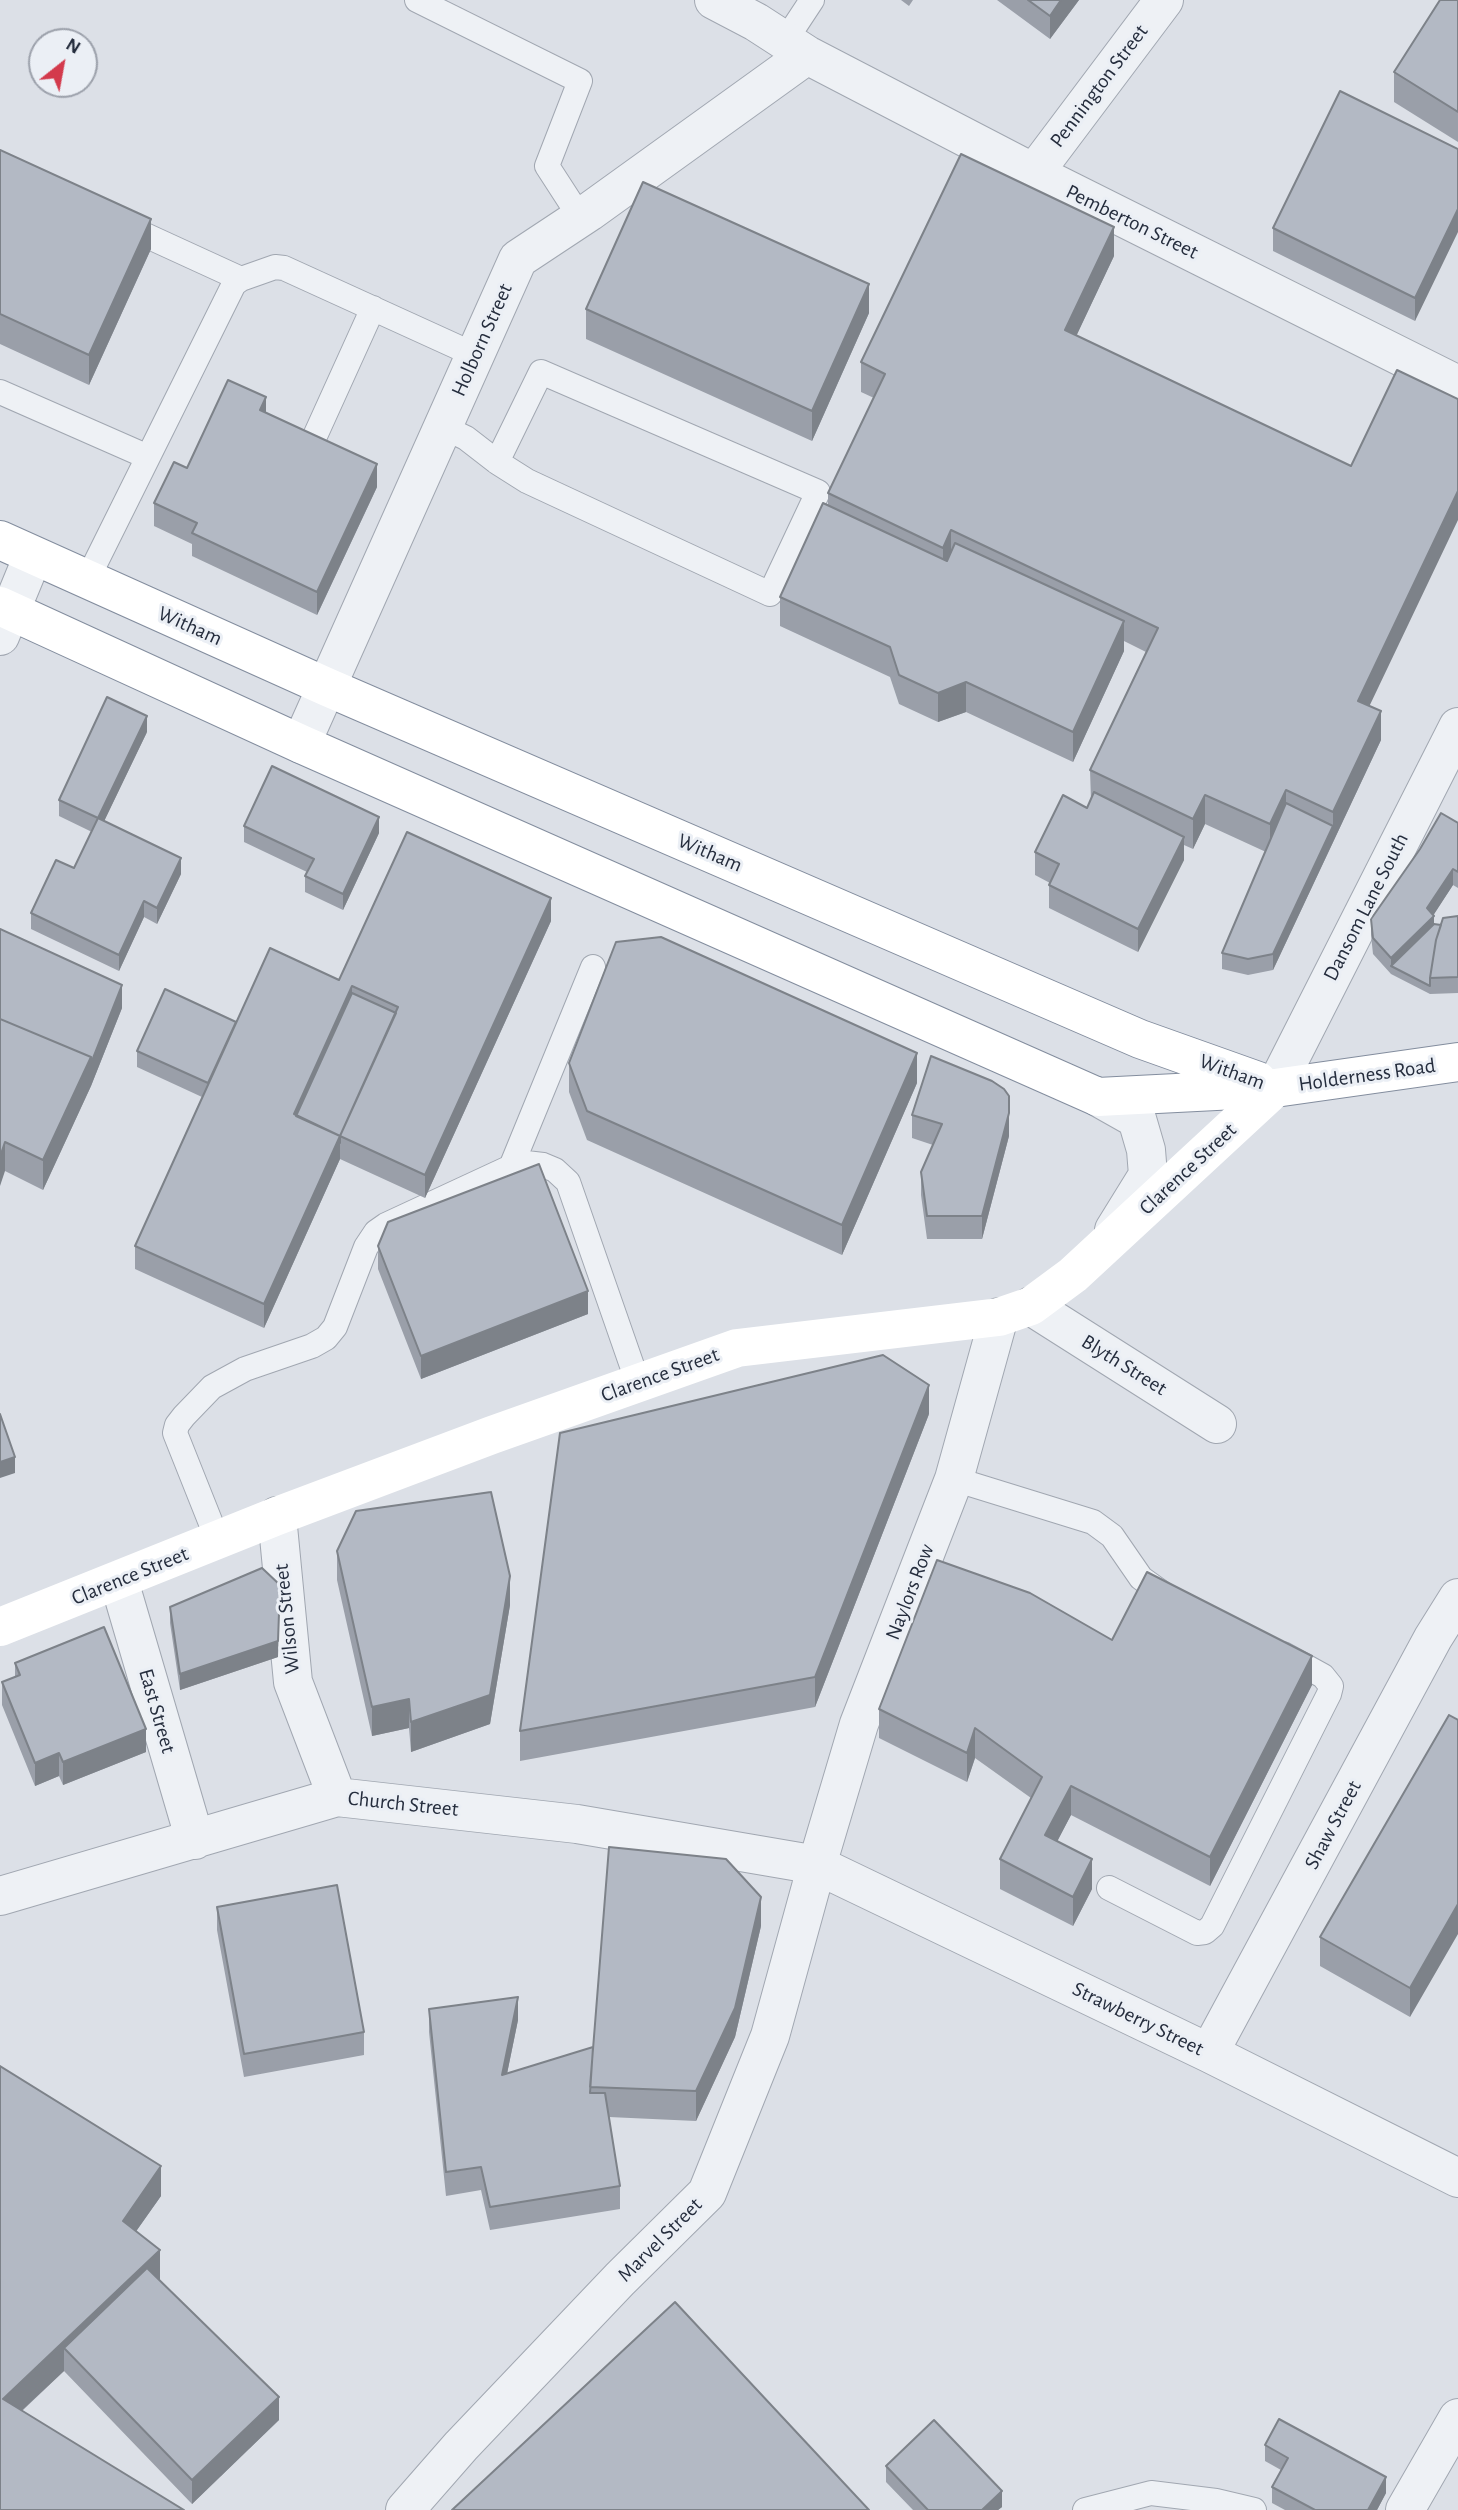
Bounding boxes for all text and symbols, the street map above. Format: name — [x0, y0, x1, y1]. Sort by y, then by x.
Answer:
street label: Pennington Street — [1045, 19, 1153, 153]
north arrow — [28, 28, 98, 98]
text: N — [62, 35, 84, 58]
street label: Pemberton Street — [1062, 179, 1202, 265]
street label: Holborn Street — [446, 280, 518, 400]
street label: Witham — [154, 601, 226, 651]
street label: Witham — [674, 828, 746, 878]
street label: Dansom Lane South — [1318, 829, 1414, 985]
street label: Witham — [1196, 1049, 1268, 1095]
street label: Holderness Road — [1297, 1053, 1437, 1097]
street label: Clarence Street — [1134, 1118, 1242, 1220]
street label: Blyth Street — [1077, 1329, 1171, 1401]
street label: Clarence Street — [598, 1342, 722, 1408]
street label: Naylors Row — [880, 1540, 940, 1644]
street label: Clarence Street — [68, 1541, 192, 1611]
street label: Wilson Street — [269, 1563, 305, 1675]
street label: East Street — [133, 1666, 181, 1756]
street label: Shaw Street — [1299, 1776, 1367, 1874]
street label: Church Street — [346, 1786, 460, 1822]
street label: Strawberry Street — [1068, 1976, 1208, 2062]
street label: Marvel Street — [612, 2192, 708, 2288]

